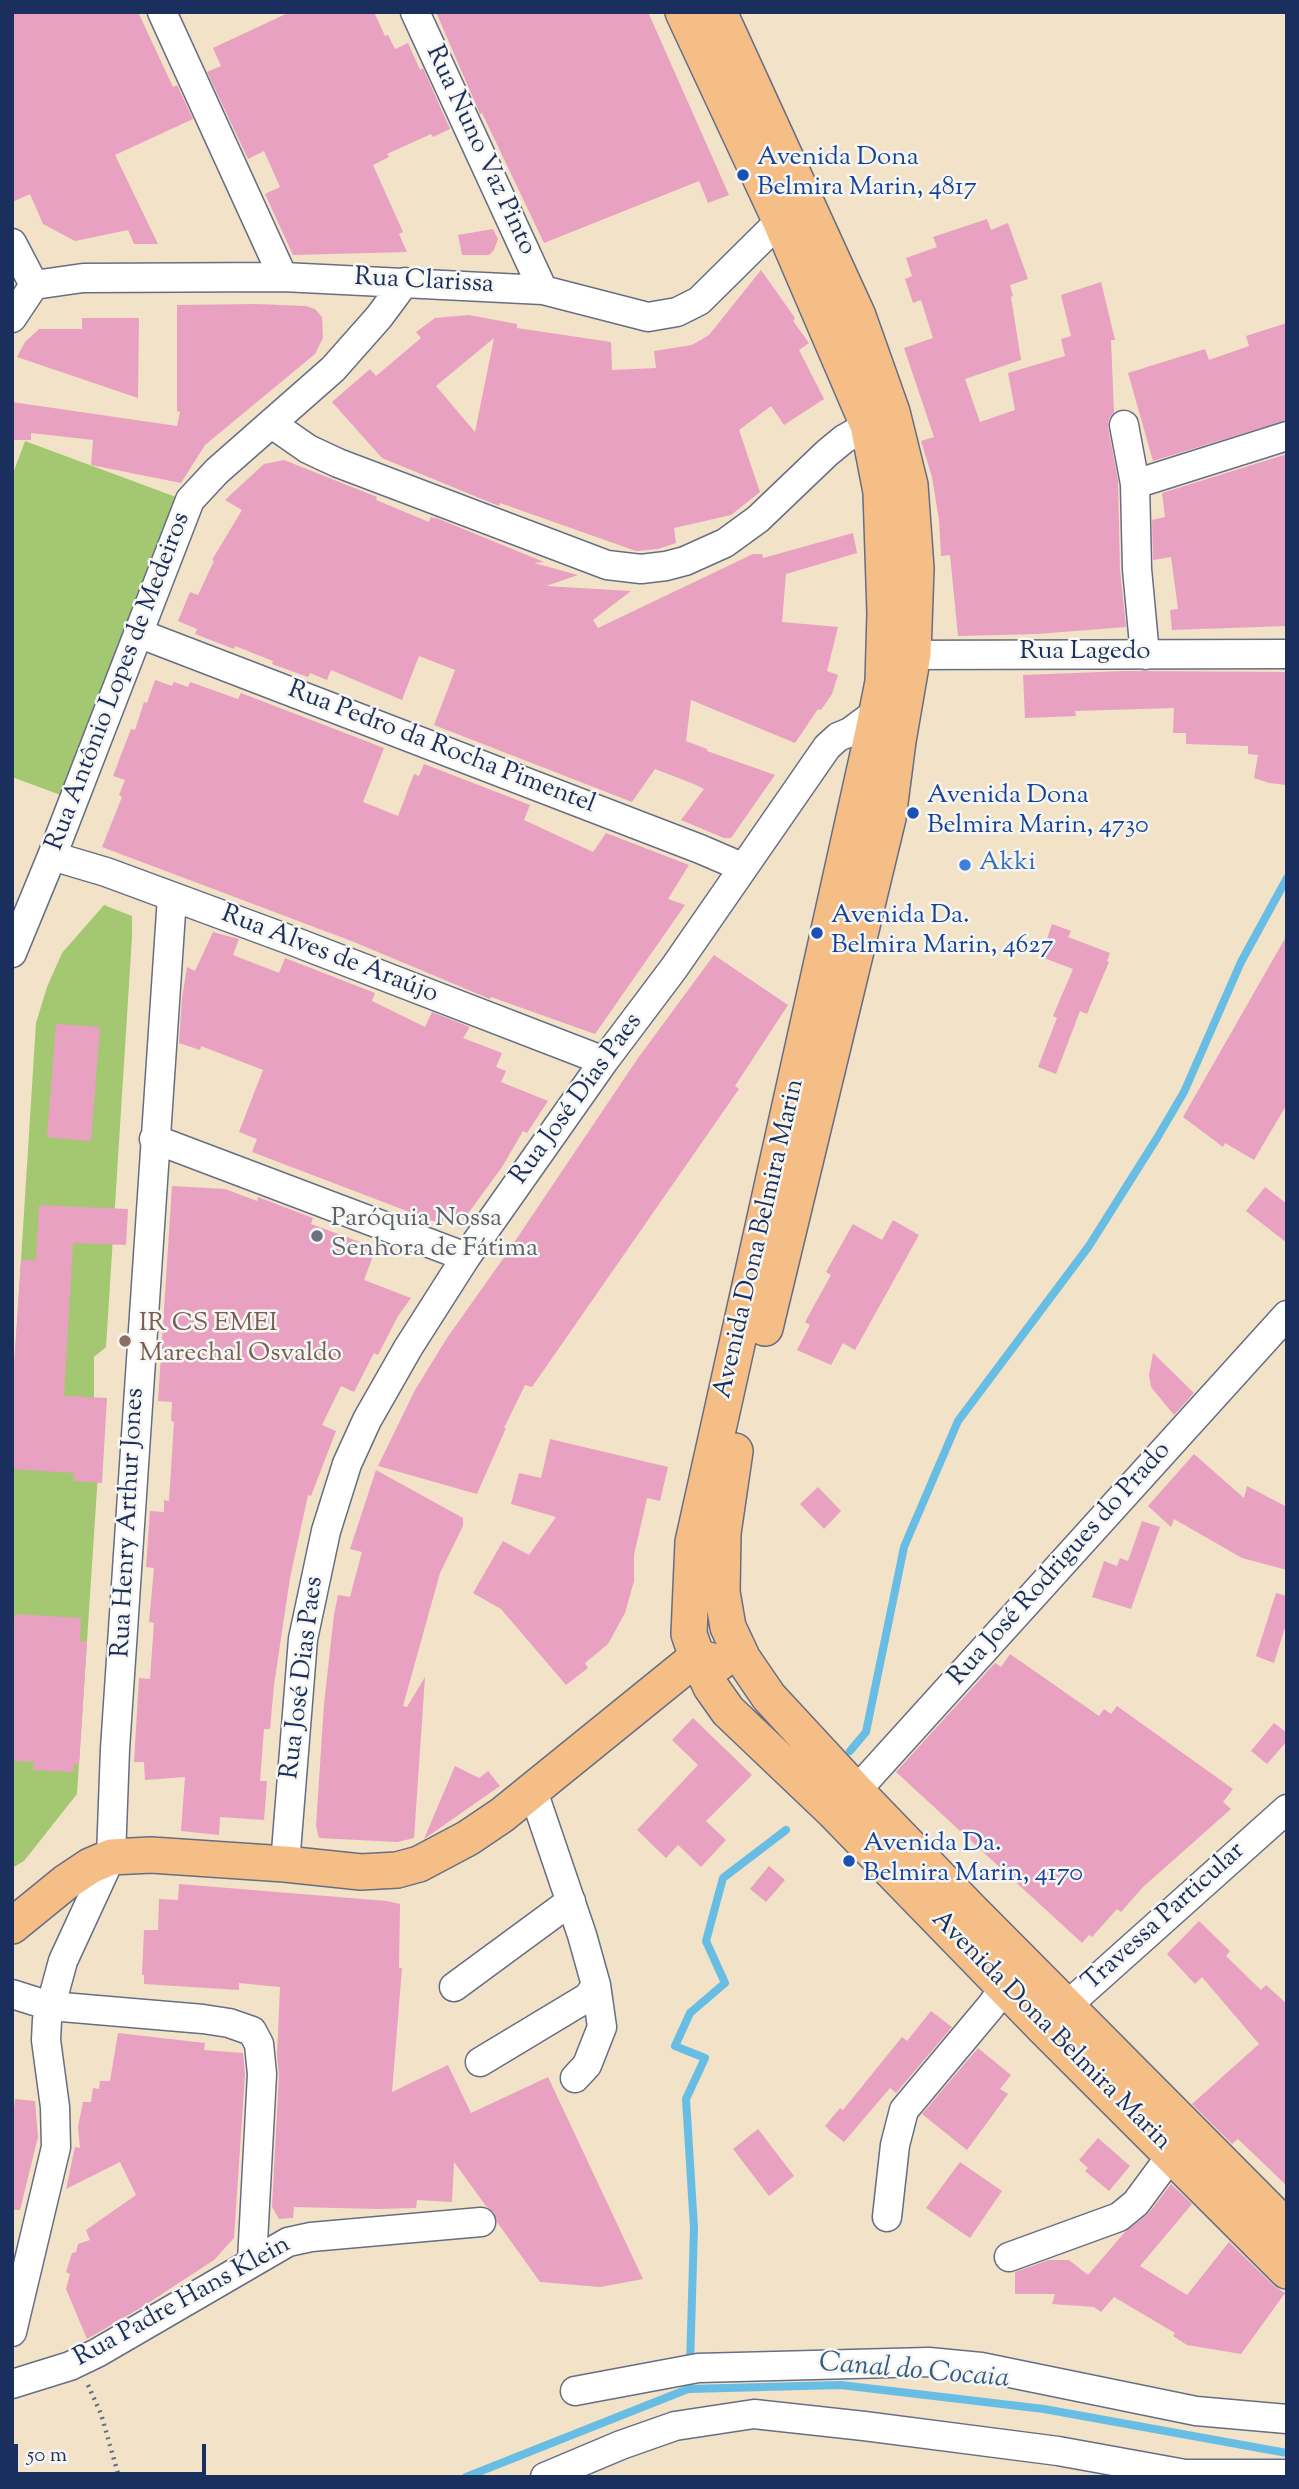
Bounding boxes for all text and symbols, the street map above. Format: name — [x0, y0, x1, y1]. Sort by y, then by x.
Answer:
street label: Rua Nuno Vaz Pinto — [417, 41, 541, 261]
place label: Avenida Dona Belmira Marin, 4817 — [757, 144, 977, 206]
marker: Avenida Dona Belmira Marin, 4817 — [735, 167, 751, 183]
street label: Rua Clarissa — [353, 264, 495, 302]
street label: Rua Antônio Lopes de Medeiros — [41, 508, 199, 856]
street label: Rua Lagedo — [1019, 638, 1151, 670]
street label: Rua Pedro da Rocha Pimentel — [283, 676, 599, 822]
place label: Avenida Dona Belmira Marin, 4730 — [927, 782, 1149, 844]
marker: Avenida Dona Belmira Marin, 4730 — [905, 805, 921, 821]
place label: Akki — [979, 849, 1036, 881]
marker: Akki — [957, 857, 973, 873]
street label: Rua Alves de Araújo — [216, 900, 442, 1012]
place label: Avenida Da. Belmira Marin, 4627 — [831, 902, 1053, 964]
marker: Avenida Da. Belmira Marin, 4627 — [809, 925, 825, 941]
street label: Rua José Dias Paes — [505, 1008, 651, 1192]
street label: Avenida Dona Belmira Marin — [709, 1076, 813, 1402]
place label: Paróquia Nossa Senhora de Fátima — [331, 1205, 538, 1266]
marker: Paróquia Nossa Senhora de Fátima — [309, 1228, 325, 1244]
place label: IR CS EMEI Marechal Osvaldo — [139, 1310, 342, 1372]
marker: IR CS EMEI Marechal Osvaldo — [117, 1333, 133, 1349]
street label: Rua Henry Arthur Jones — [107, 1387, 153, 1659]
street label: Rua José Rodrigues do Prado — [943, 1437, 1179, 1693]
street label: Rua José Dias Paes — [276, 1575, 332, 1781]
place label: Avenida Da. Belmira Marin, 4170 — [863, 1830, 1083, 1892]
street label: Travessa Particular — [1077, 1837, 1253, 1999]
marker: Avenida Da. Belmira Marin, 4170 — [841, 1853, 857, 1869]
street label: Avenida Dona Belmira Marin — [923, 1905, 1177, 2159]
street label: Rua Padre Hans Klein — [69, 2231, 297, 2375]
water label: Canal do Cocaia — [818, 2348, 1010, 2398]
scale bar — [18, 2430, 210, 2474]
text: 50 m — [27, 2441, 67, 2471]

